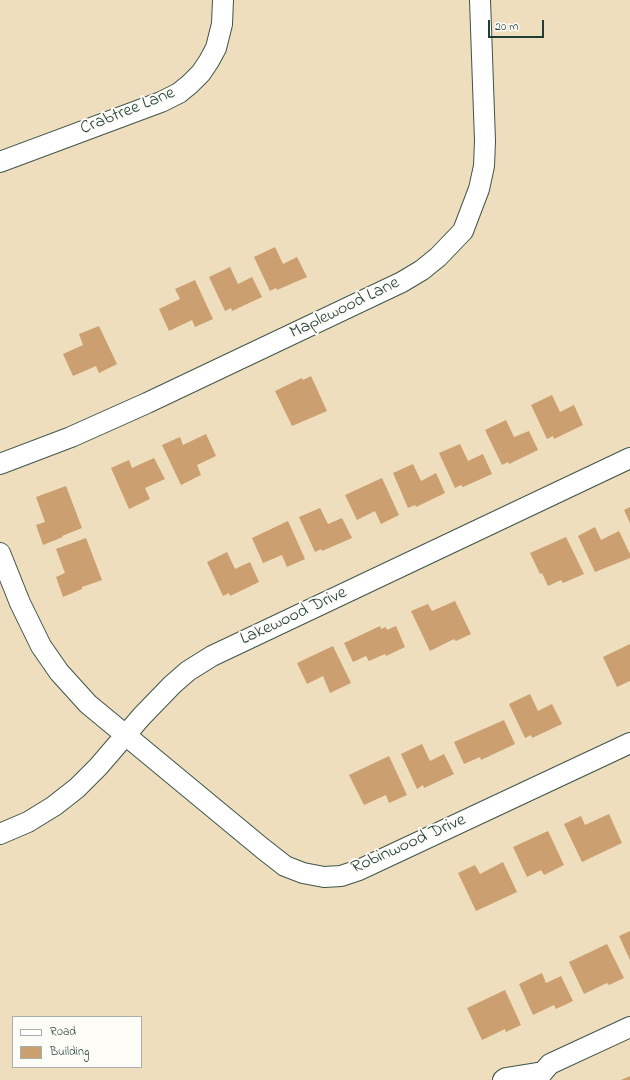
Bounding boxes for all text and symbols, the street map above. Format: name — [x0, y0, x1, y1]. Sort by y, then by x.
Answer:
scale bar — [490, 12, 546, 38]
text: 20 m — [495, 18, 518, 36]
street label: Crabtree Lane — [77, 83, 179, 141]
street label: Maplewood Lane — [287, 273, 403, 345]
street label: Lakewood Drive — [237, 583, 351, 651]
street label: Robinwood Drive — [348, 810, 470, 880]
legend — [12, 1016, 142, 1068]
text: Road — [50, 1023, 76, 1041]
text: Building — [50, 1043, 89, 1061]

